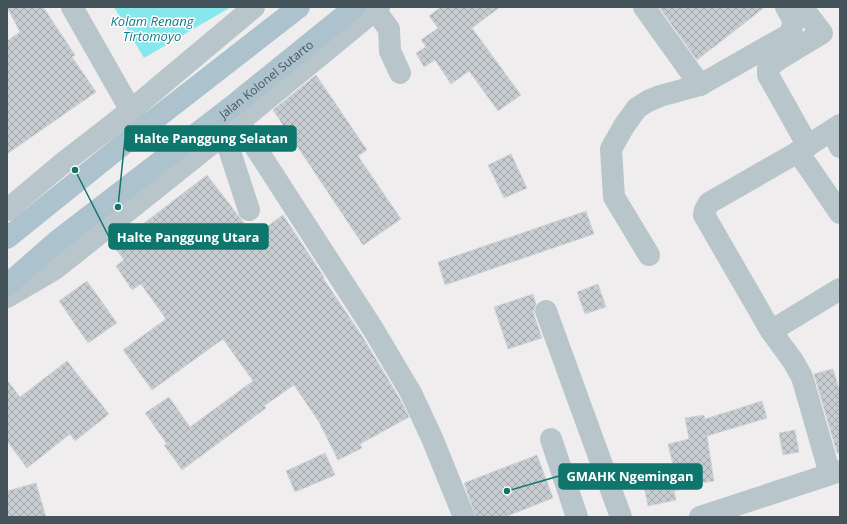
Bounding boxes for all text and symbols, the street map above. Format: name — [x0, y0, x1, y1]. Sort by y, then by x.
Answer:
water label: Kolam Renang Tirtomoyo — [111, 12, 195, 45]
street label: Jalan Kolonel Sutarto — [214, 36, 317, 123]
callout: Halte Panggung Selatan — [125, 126, 296, 151]
text: Halte Panggung Selatan — [134, 129, 288, 147]
callout: Halte Panggung Utara — [109, 224, 268, 249]
text: Halte Panggung Utara — [117, 228, 259, 246]
callout: GMAHK Ngemingan — [559, 464, 702, 489]
text: GMAHK Ngemingan — [566, 467, 694, 485]

